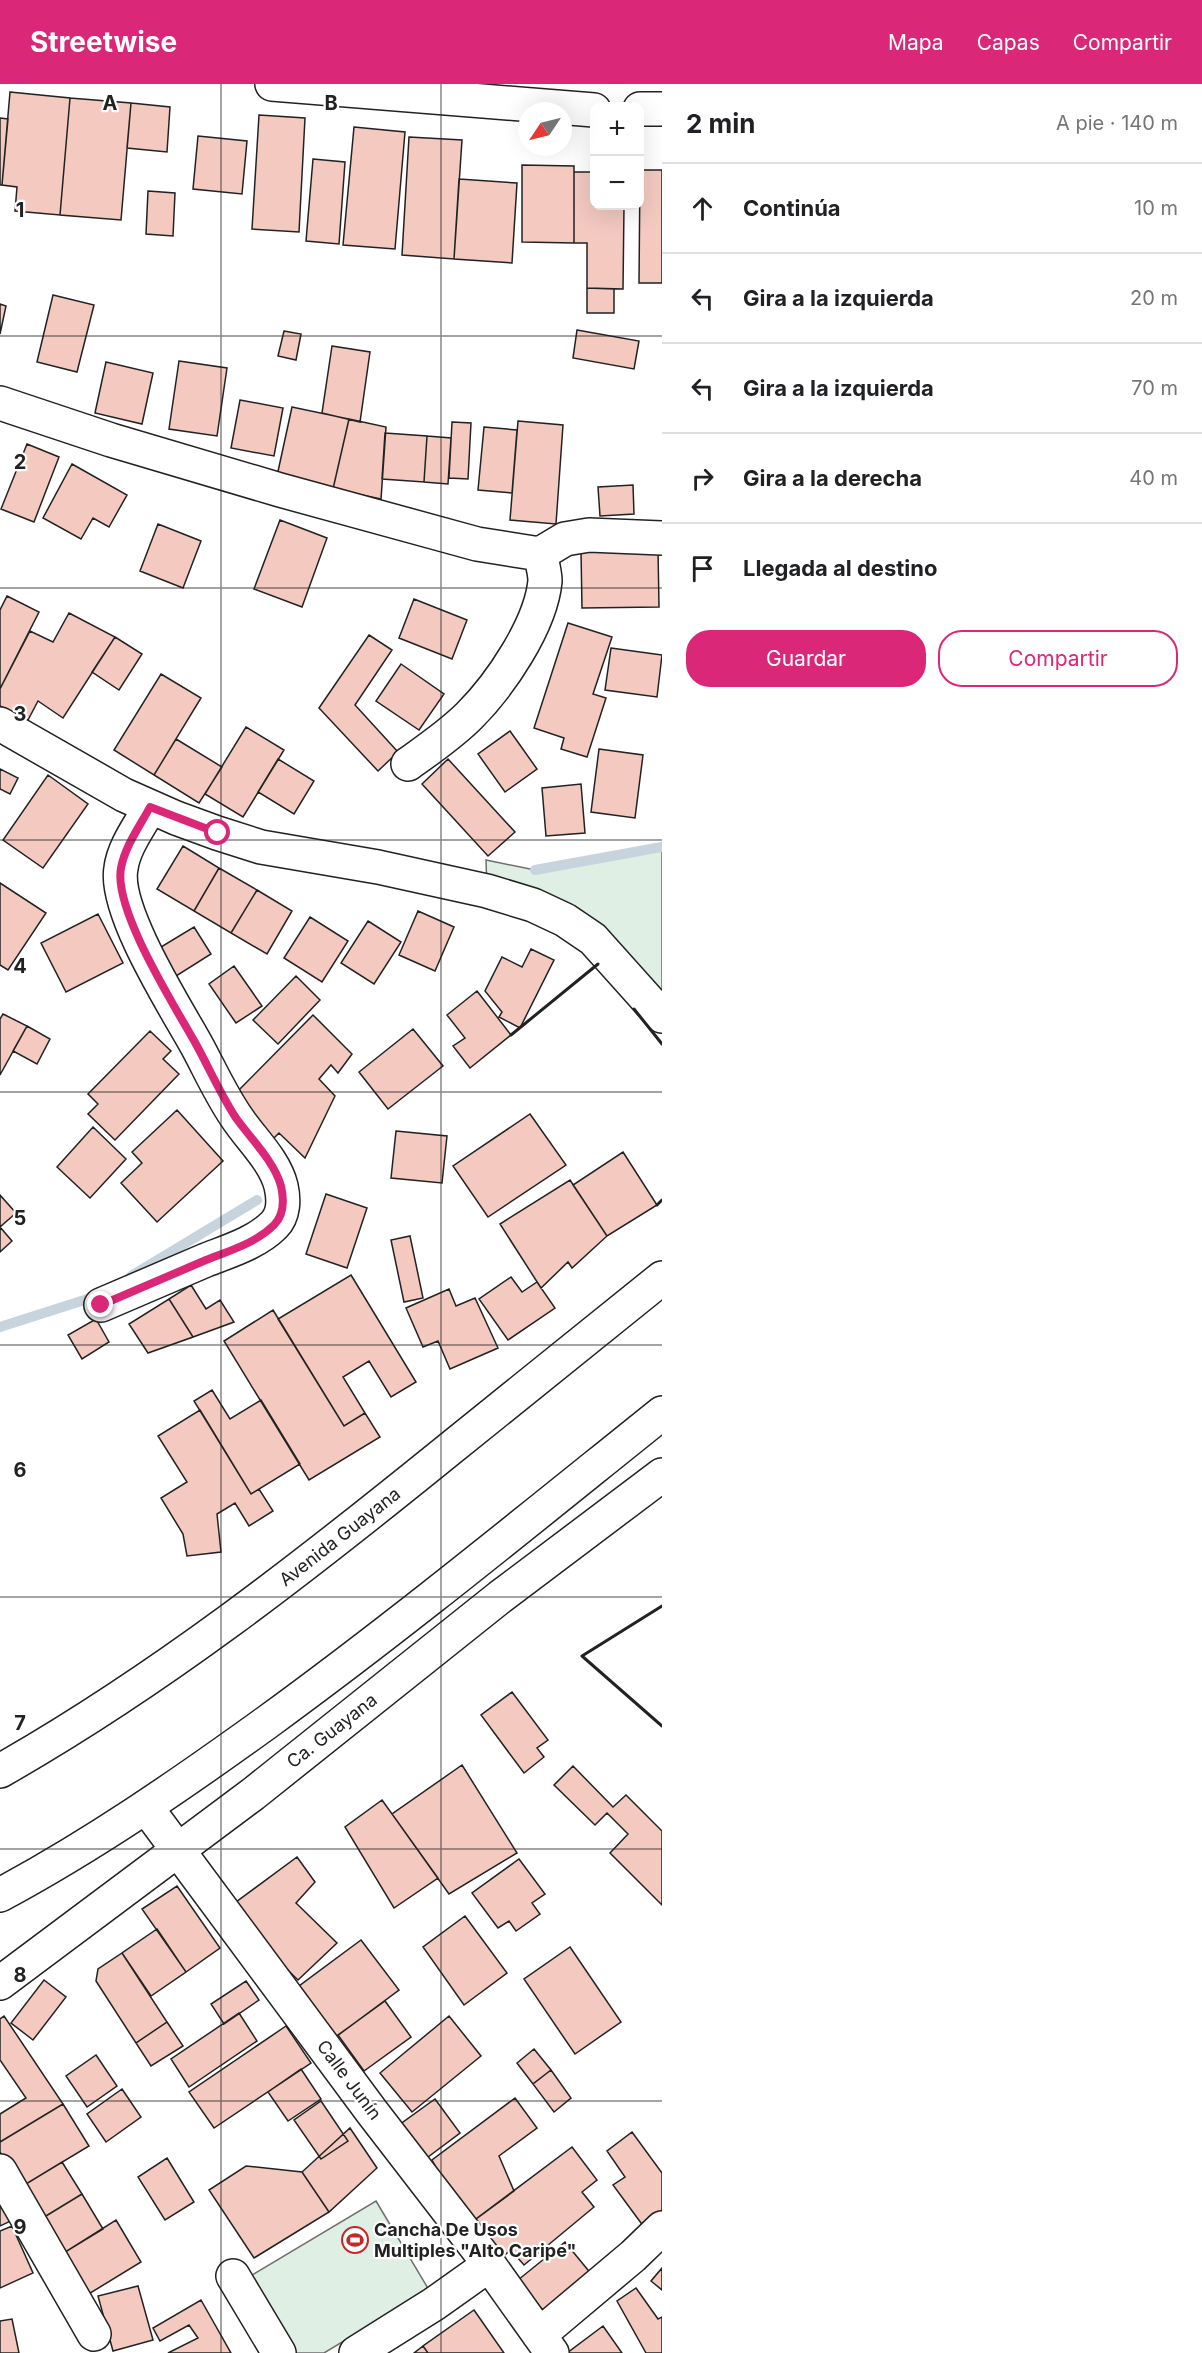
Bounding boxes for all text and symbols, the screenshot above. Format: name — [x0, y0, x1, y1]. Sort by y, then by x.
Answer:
text: Streetwise — [30, 25, 177, 59]
text: Mapa — [888, 30, 944, 55]
text: Capas — [977, 30, 1040, 55]
text: Compartir — [1073, 30, 1172, 55]
text: A — [103, 91, 118, 115]
text: B — [324, 91, 338, 115]
north arrow — [518, 102, 572, 156]
map controls — [590, 102, 644, 210]
button: + — [590, 102, 644, 156]
text: 2 min — [686, 108, 756, 139]
text: A pie · 140 m — [1056, 111, 1178, 135]
button: − — [590, 156, 644, 210]
icon: ahead — [686, 192, 719, 225]
text: Continúa — [743, 195, 841, 221]
text: 10 m — [1134, 196, 1178, 220]
text: 1 — [16, 198, 24, 222]
icon: left — [686, 282, 719, 315]
text: Gira a la izquierda — [743, 285, 934, 311]
text: 20 m — [1130, 286, 1178, 310]
icon: left — [686, 372, 719, 405]
text: Gira a la izquierda — [743, 375, 934, 401]
text: 70 m — [1131, 376, 1178, 400]
text: 2 — [14, 450, 26, 474]
icon: right — [686, 462, 719, 495]
text: Gira a la derecha — [743, 465, 922, 491]
text: 40 m — [1129, 466, 1178, 490]
icon: arrive — [686, 552, 719, 585]
text: Llegada al destino — [743, 555, 937, 581]
button: Guardar — [686, 630, 926, 687]
button: Compartir — [938, 630, 1178, 687]
text: 3 — [14, 702, 26, 726]
route start — [204, 819, 230, 845]
text: 4 — [13, 954, 27, 978]
text: 5 — [14, 1206, 26, 1230]
route end — [87, 1291, 113, 1317]
text: 6 — [14, 1458, 27, 1482]
street label: Avenida Guayana — [275, 1483, 404, 1590]
street label: Ca. Guayana — [283, 1689, 381, 1772]
text: 7 — [14, 1711, 26, 1735]
text: 8 — [13, 1963, 27, 1987]
street label: Calle Junín — [313, 2036, 386, 2124]
text: 9 — [14, 2215, 27, 2239]
place label: Cancha De Usos Multiples "Alto Caripe" — [374, 2219, 576, 2261]
sports icon: Cancha De Usos Multiples "Alto Caripe" — [340, 2225, 370, 2255]

